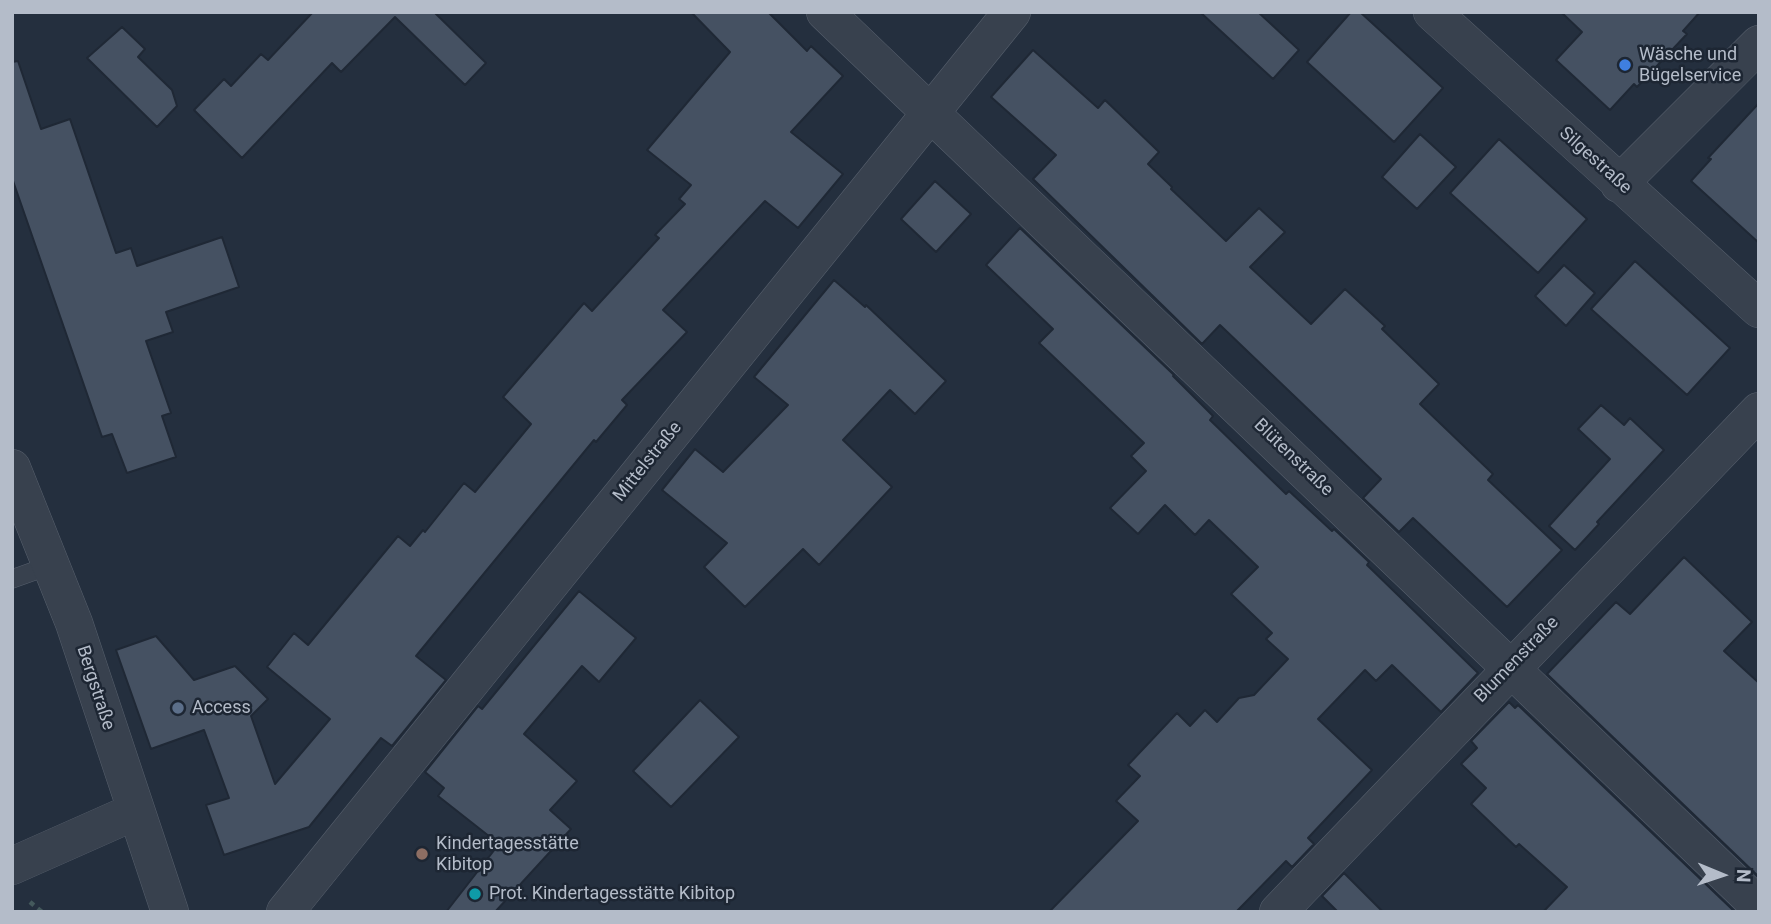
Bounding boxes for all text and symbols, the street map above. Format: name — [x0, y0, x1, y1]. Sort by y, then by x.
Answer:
place label: Wäsche und Bügelservice — [1639, 44, 1741, 86]
marker: Wäsche und Bügelservice — [1617, 57, 1633, 73]
street label: Silgestraße — [1554, 123, 1636, 199]
street label: Blütenstraße — [1249, 415, 1337, 501]
street label: Mittelstraße — [609, 418, 687, 506]
street label: Blumenstraße — [1470, 612, 1564, 708]
street label: Bergstraße — [71, 643, 119, 733]
place label: Access — [192, 697, 251, 719]
marker: Access — [170, 700, 186, 716]
place label: Kindertagesstätte Kibitop — [436, 833, 579, 876]
north arrow — [1687, 840, 1757, 910]
marker: Kindertagesstätte Kibitop — [414, 846, 430, 862]
text: N — [1732, 869, 1755, 883]
place label: Prot. Kindertagesstätte Kibitop — [489, 883, 735, 905]
marker: Prot. Kindertagesstätte Kibitop — [467, 886, 483, 902]

